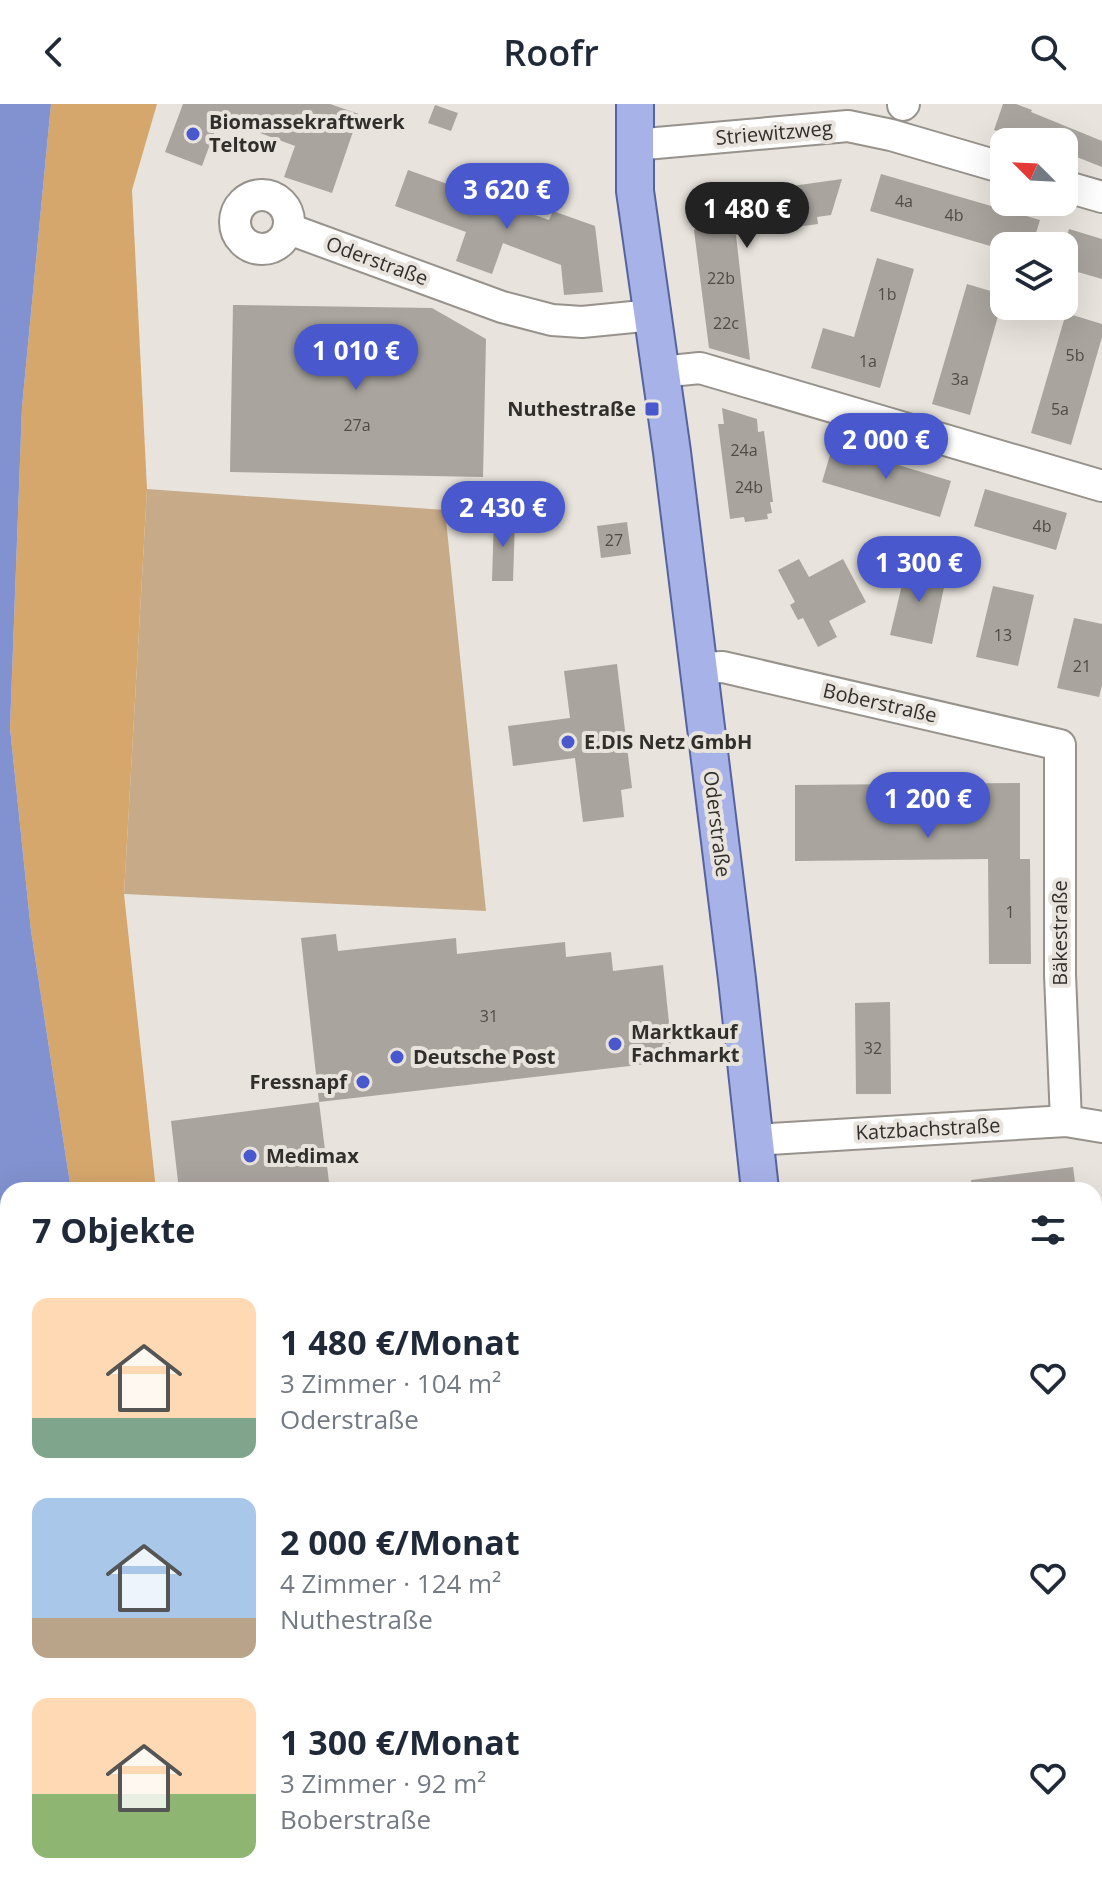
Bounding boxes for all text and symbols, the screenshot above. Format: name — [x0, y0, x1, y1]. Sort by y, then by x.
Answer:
text: Roofr — [503, 28, 599, 77]
icon: back — [32, 30, 76, 74]
icon: search — [1026, 30, 1070, 74]
place label: Biomassekraftwerk Teltow — [209, 108, 405, 158]
street label: Striewitzweg — [714, 114, 834, 151]
marker: Biomassekraftwerk Teltow — [184, 125, 202, 143]
north arrow — [990, 128, 1078, 216]
map controls — [990, 128, 1078, 320]
pin: 3 620 € — [433, 163, 581, 231]
text: 3 620 € — [463, 171, 551, 207]
pin: 1 480 € — [673, 182, 821, 250]
text: 1 480 € — [703, 190, 791, 226]
house number: 4a — [895, 190, 913, 212]
house number: 4b — [945, 204, 963, 226]
street label: Oderstraße — [322, 230, 432, 291]
button: layers — [990, 232, 1078, 320]
house number: 22b — [707, 267, 735, 289]
house number: 1b — [878, 283, 896, 305]
house number: 22c — [713, 312, 739, 334]
pin: 1 010 € — [282, 324, 430, 392]
text: 1 010 € — [312, 332, 400, 368]
house number: 5b — [1066, 344, 1084, 366]
house number: 1a — [859, 350, 877, 372]
house number: 3a — [951, 368, 969, 390]
place label: Nuthestraße — [507, 395, 636, 422]
house number: 5a — [1051, 398, 1069, 420]
marker: Nuthestraße — [643, 400, 661, 418]
pin: 2 000 € — [812, 413, 960, 481]
house number: 27a — [343, 414, 371, 436]
text: 2 000 € — [842, 421, 930, 457]
house number: 24a — [730, 439, 758, 461]
house number: 24b — [735, 476, 763, 498]
pin: 2 430 € — [429, 481, 577, 549]
text: 2 430 € — [459, 489, 547, 525]
house number: 4b — [1033, 515, 1051, 537]
house number: 27 — [605, 529, 623, 551]
pin: 1 300 € — [845, 536, 993, 604]
text: 1 300 € — [875, 544, 963, 580]
house number: 13 — [994, 624, 1012, 646]
house number: 21 — [1073, 655, 1091, 677]
street label: Boberstraße — [820, 676, 940, 729]
place label: E.DIS Netz GmbH — [584, 728, 752, 755]
marker: E.DIS Netz GmbH — [559, 733, 577, 751]
street label: Oderstraße — [698, 769, 737, 879]
pin: 1 200 € — [854, 772, 1002, 840]
text: 1 200 € — [884, 780, 972, 816]
street label: Bäkestraße — [1046, 880, 1073, 986]
house number: 1 — [1005, 901, 1015, 923]
house number: 31 — [480, 1005, 498, 1027]
place label: Marktkauf Fachmarkt — [631, 1018, 740, 1068]
marker: Marktkauf Fachmarkt — [606, 1035, 624, 1053]
house number: 32 — [864, 1037, 882, 1059]
place label: Deutsche Post — [413, 1043, 556, 1070]
marker: Deutsche Post — [388, 1048, 406, 1066]
place label: Fressnapf — [250, 1068, 348, 1095]
marker: Fressnapf — [354, 1073, 372, 1091]
street label: Katzbachstraße — [855, 1111, 1001, 1146]
place label: Medimax — [266, 1142, 359, 1169]
marker: Medimax — [241, 1147, 259, 1165]
text: 7 Objekte — [32, 1207, 195, 1253]
icon: filters — [1026, 1208, 1070, 1252]
text: 1 480 €/Monat — [280, 1319, 520, 1365]
icon: home — [96, 1330, 192, 1426]
icon: heart — [1026, 1356, 1070, 1400]
text: 3 Zimmer · 104 m² — [280, 1365, 501, 1401]
text: Oderstraße — [280, 1401, 419, 1437]
text: 2 000 €/Monat — [280, 1519, 520, 1565]
icon: home — [96, 1530, 192, 1626]
icon: heart — [1026, 1556, 1070, 1600]
text: 4 Zimmer · 124 m² — [280, 1565, 501, 1601]
text: Nuthestraße — [280, 1601, 433, 1637]
text: 1 300 €/Monat — [280, 1719, 520, 1765]
icon: home — [96, 1730, 192, 1826]
icon: heart — [1026, 1756, 1070, 1800]
text: 3 Zimmer · 92 m² — [280, 1765, 486, 1801]
text: Boberstraße — [280, 1801, 431, 1837]

